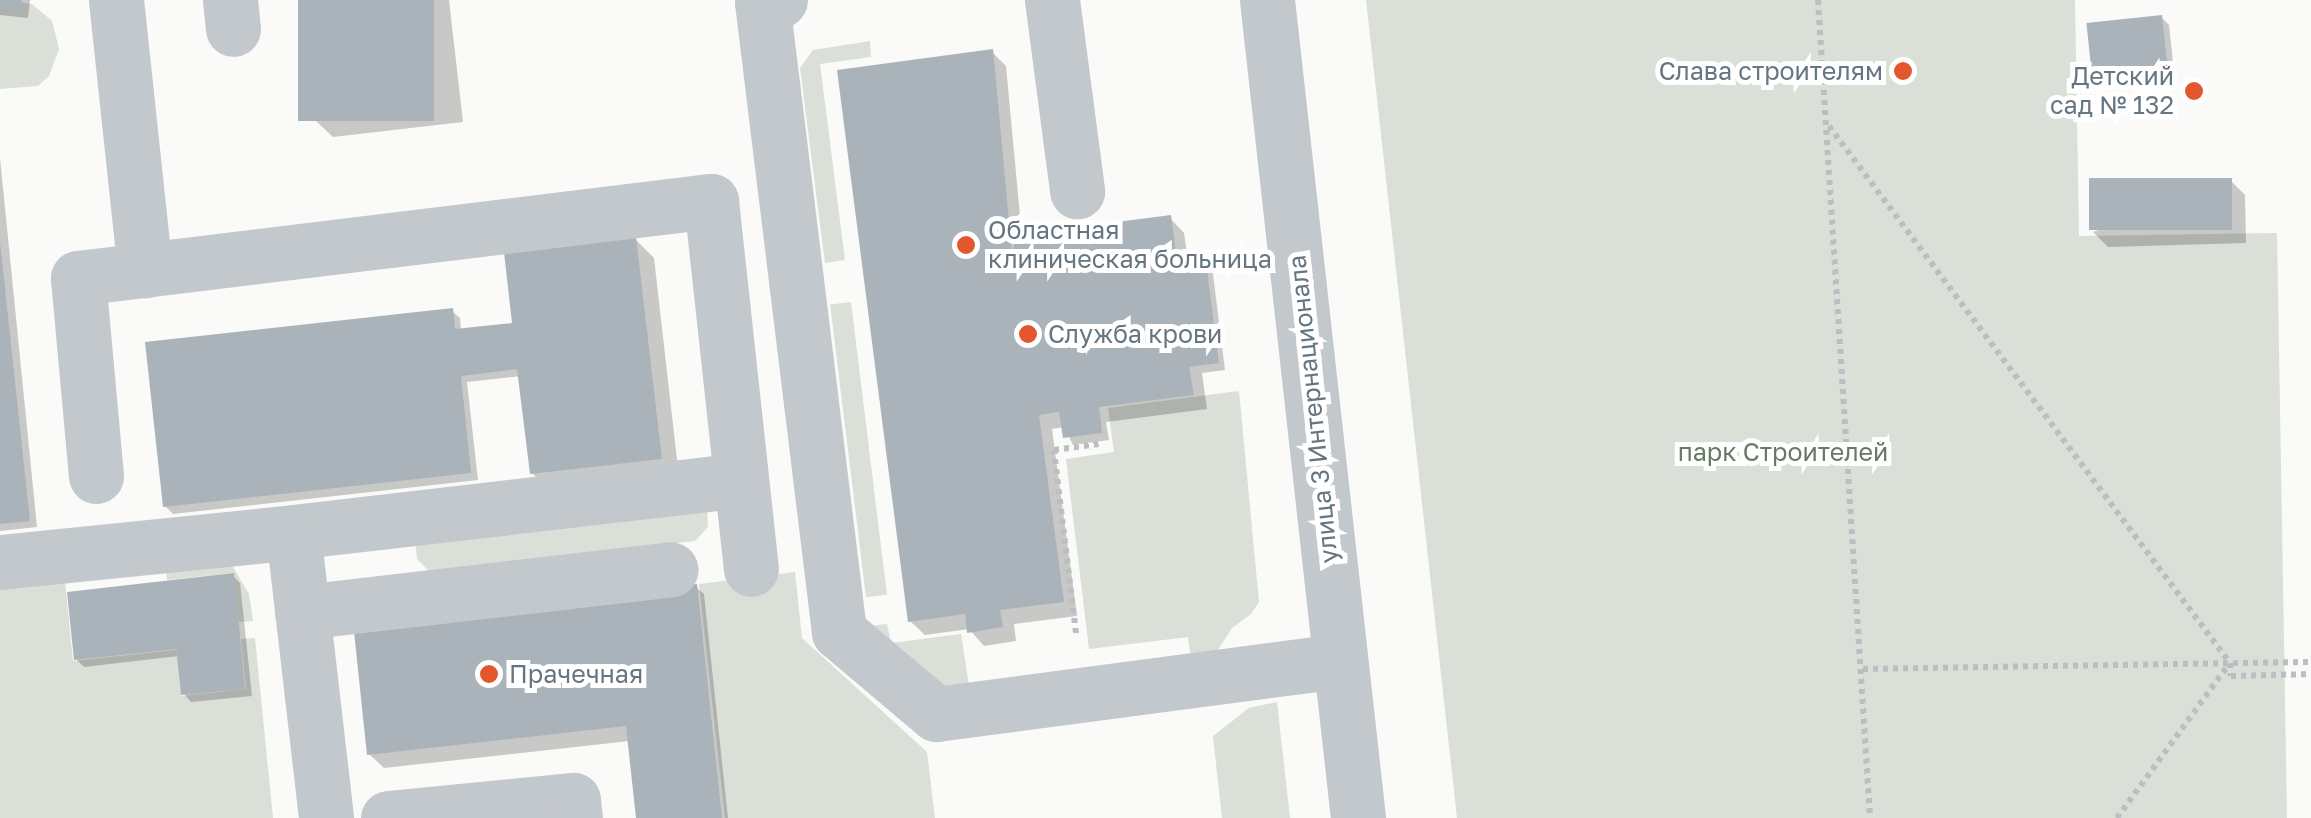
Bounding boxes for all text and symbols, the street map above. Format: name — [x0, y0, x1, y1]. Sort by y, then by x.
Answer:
place label: Слава строителям — [1659, 56, 1883, 86]
marker: Слава строителям — [1892, 60, 1914, 82]
place label: Детский сад № 132 — [2050, 62, 2174, 121]
marker: Детский сад № 132 — [2183, 80, 2205, 102]
place label: Областная клиническая больница — [988, 216, 1272, 275]
marker: Областная клиническая больница — [953, 232, 979, 258]
street label: улица 3 Интернационала — [1282, 253, 1344, 565]
place label: Служба крови — [1048, 319, 1222, 349]
marker: Служба крови — [1017, 323, 1039, 345]
park label: парк Строителей — [1678, 437, 1888, 467]
place label: Прачечная — [509, 659, 643, 689]
marker: Прачечная — [478, 663, 500, 685]

